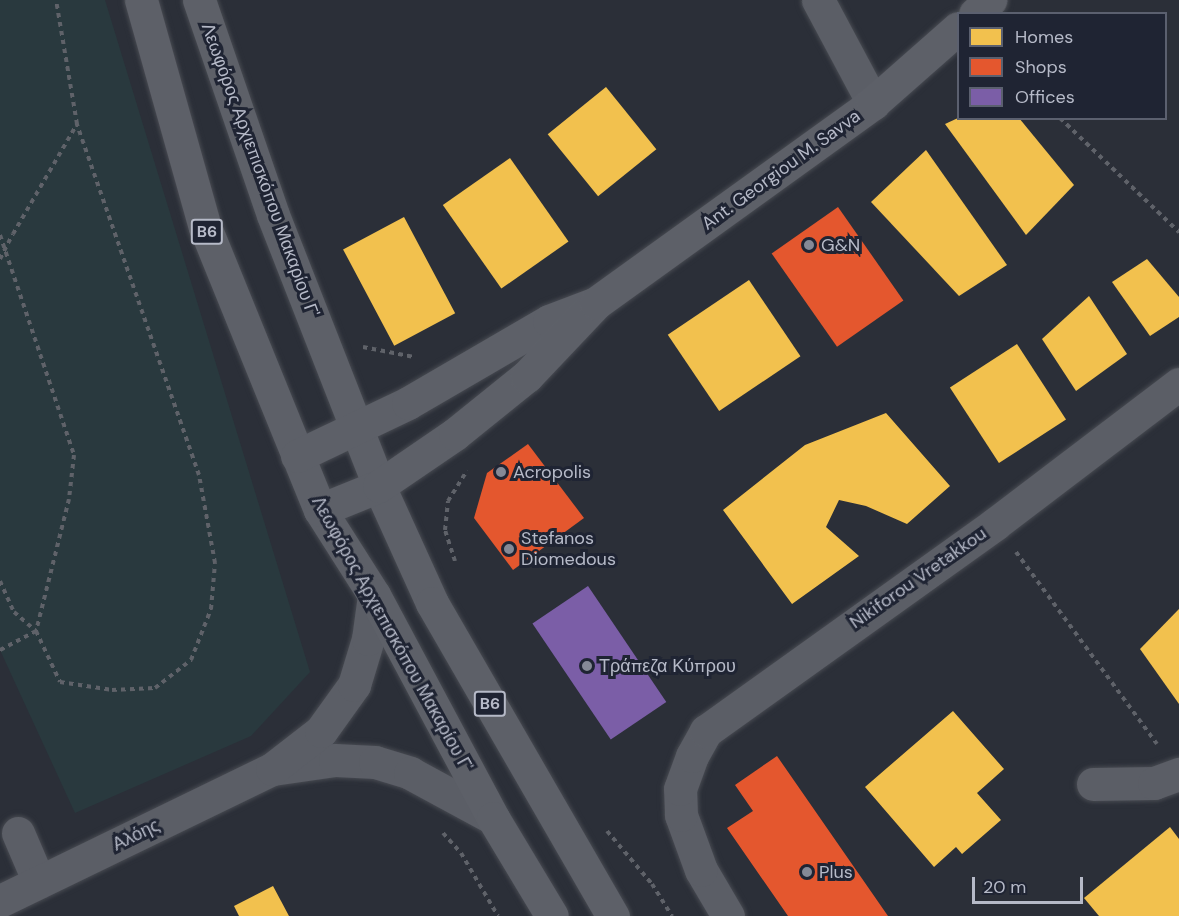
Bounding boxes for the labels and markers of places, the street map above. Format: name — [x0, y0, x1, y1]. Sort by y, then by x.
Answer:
place label: G&N — [821, 234, 860, 256]
marker: G&N — [802, 238, 816, 252]
place label: Acropolis — [513, 461, 591, 483]
marker: Acropolis — [494, 465, 508, 479]
place label: Stefanos Diomedous — [521, 528, 616, 570]
marker: Stefanos Diomedous — [502, 542, 516, 556]
place label: Τράπεζα Κύπρου — [599, 655, 736, 677]
marker: Τράπεζα Κύπρου — [580, 659, 594, 673]
place label: Plus — [819, 861, 853, 883]
marker: Plus — [800, 865, 814, 879]

